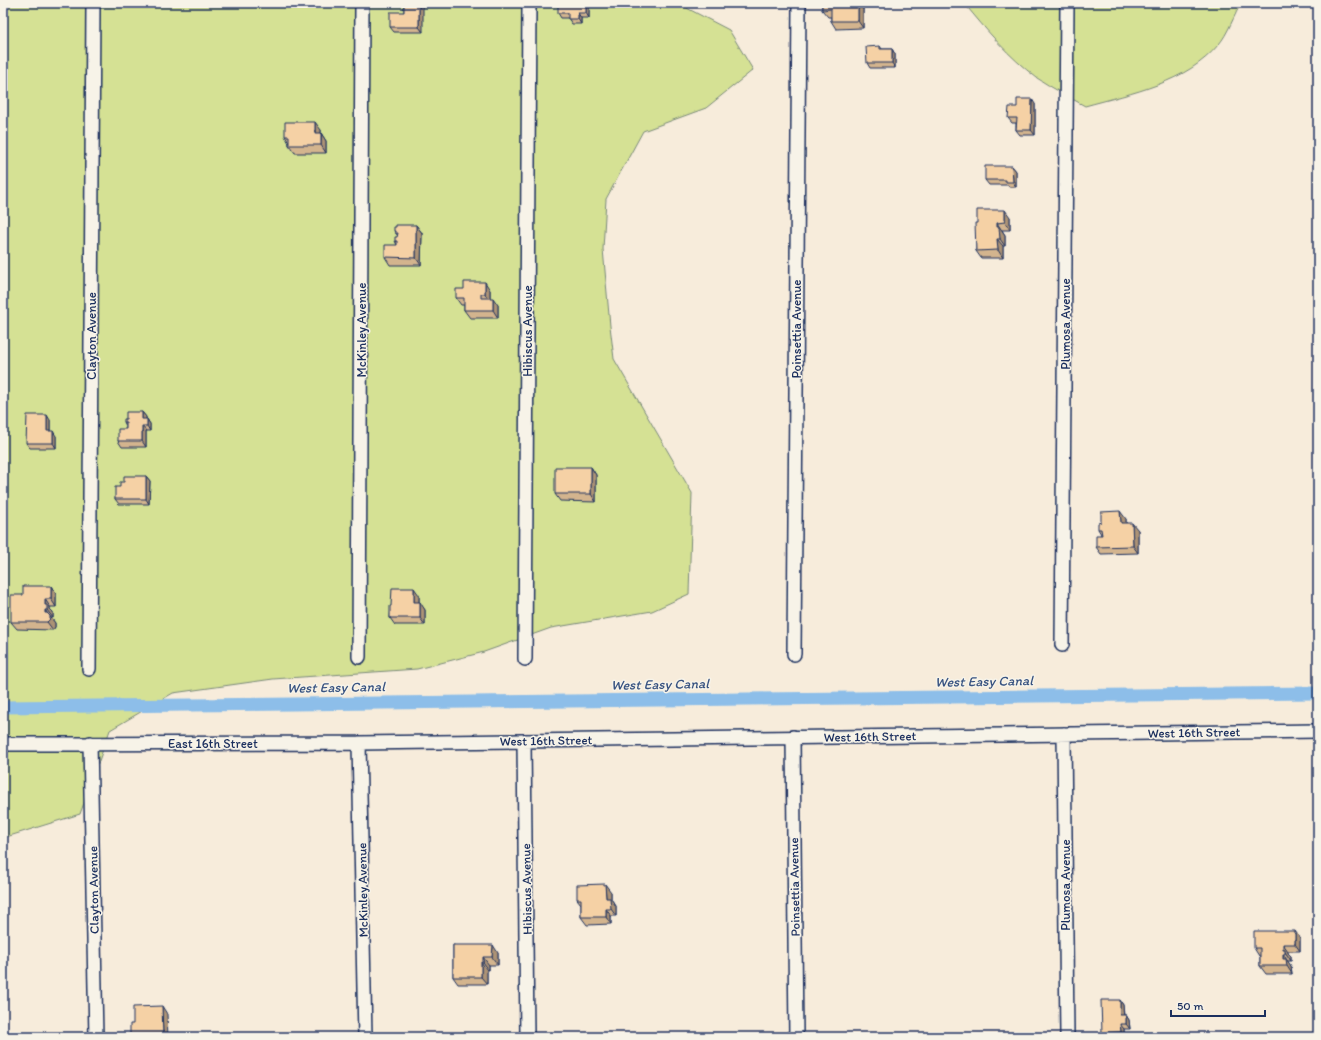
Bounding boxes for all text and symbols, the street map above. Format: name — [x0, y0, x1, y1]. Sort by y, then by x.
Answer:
street label: Plumosa Avenue — [1058, 278, 1073, 370]
street label: Poinsettia Avenue — [789, 279, 804, 379]
street label: McKinley Avenue — [354, 283, 369, 377]
street label: Hibiscus Avenue — [520, 285, 535, 377]
street label: Clayton Avenue — [84, 292, 99, 380]
water label: West Easy Canal — [935, 672, 1034, 691]
water label: West Easy Canal — [611, 675, 710, 694]
water label: West Easy Canal — [287, 678, 386, 697]
street label: West 16th Street — [1148, 724, 1241, 741]
street label: West 16th Street — [824, 728, 917, 745]
street label: West 16th Street — [500, 732, 593, 749]
street label: East 16th Street — [168, 736, 258, 751]
street label: Poinsettia Avenue — [786, 837, 803, 937]
street label: Plumosa Avenue — [1058, 839, 1073, 931]
street label: McKinley Avenue — [354, 842, 371, 938]
street label: Hibiscus Avenue — [518, 843, 535, 935]
street label: Clayton Avenue — [85, 846, 102, 934]
scale bar — [1171, 992, 1265, 1018]
text: 50 m — [1177, 999, 1203, 1013]

